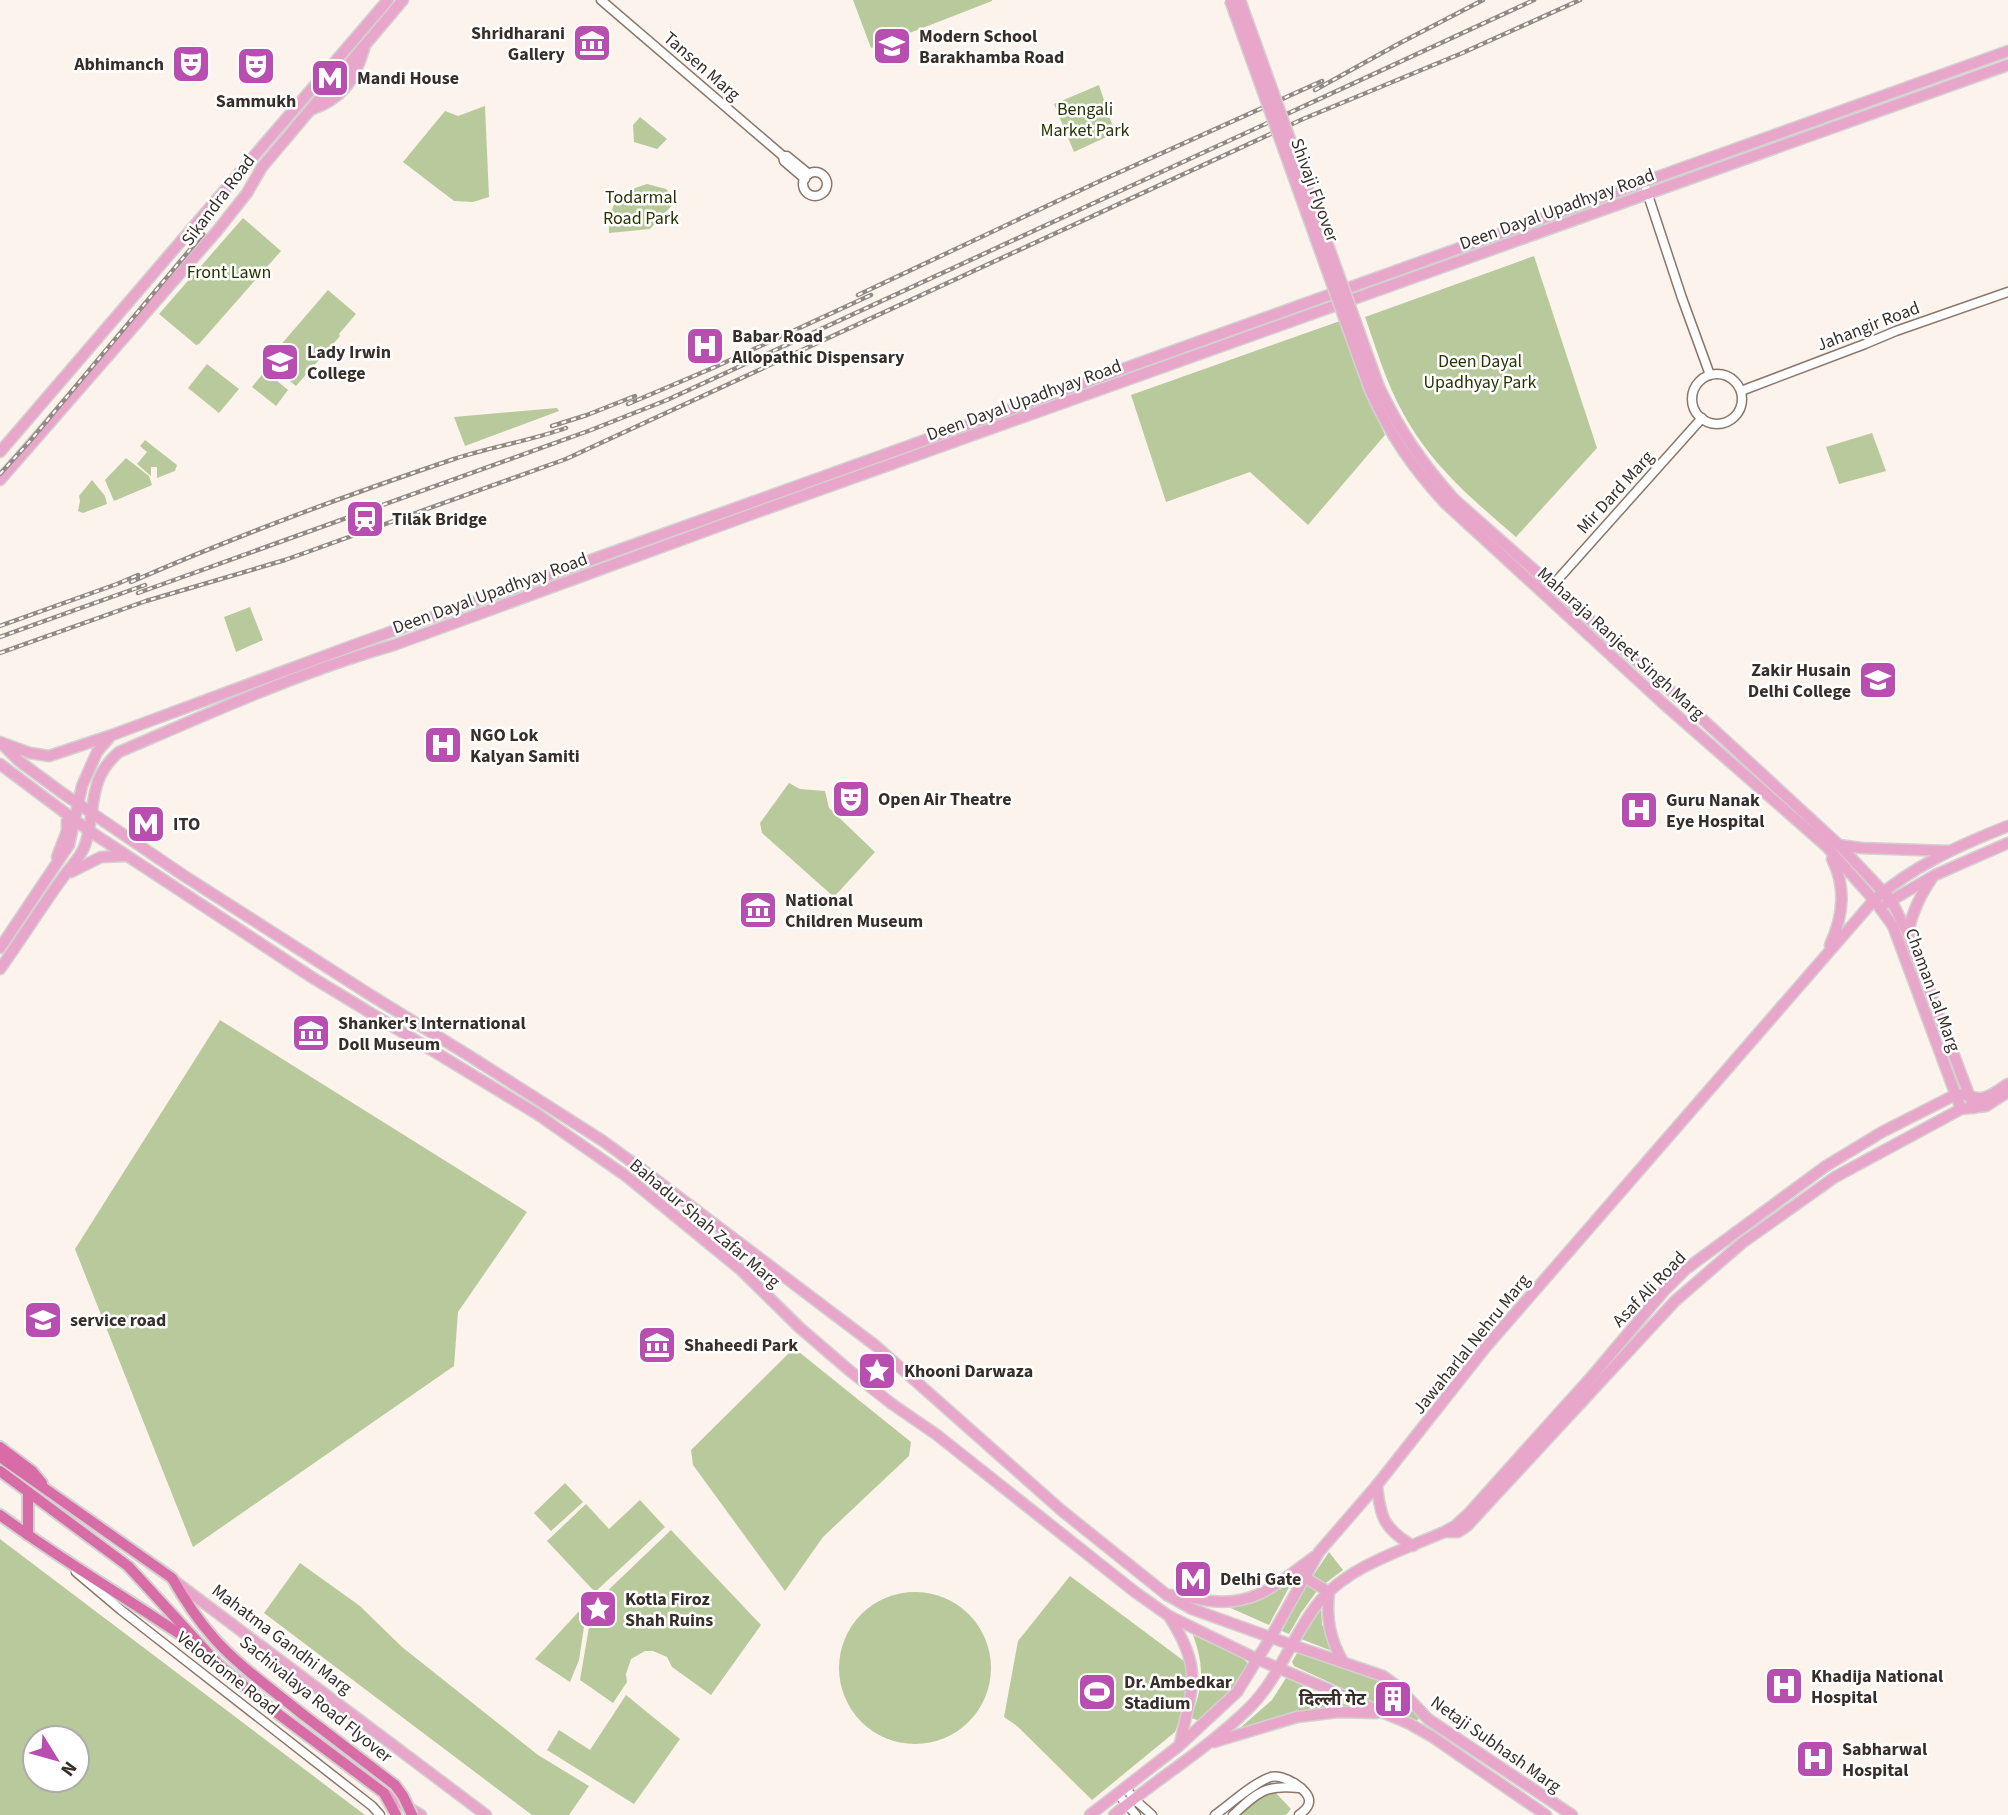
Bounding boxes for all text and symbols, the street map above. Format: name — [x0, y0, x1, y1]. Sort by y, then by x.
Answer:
place label: Shridharani Gallery — [471, 21, 566, 67]
museum icon: Shridharani Gallery — [571, 22, 613, 64]
place label: Modern School Barakhamba Road — [919, 24, 1064, 70]
school or university icon: Modern School Barakhamba Road — [871, 25, 913, 67]
street label: Tansen Marg — [658, 26, 746, 107]
theatre icon: Abhimanch — [170, 43, 212, 85]
theatre icon: Sammukh — [235, 45, 277, 87]
place label: Abhimanch — [73, 52, 164, 77]
metro station icon: Mandi House — [309, 57, 351, 99]
place label: Mandi House — [357, 66, 459, 91]
place label: Sammukh — [216, 89, 296, 114]
park label: Bengali Market Park — [1040, 97, 1130, 143]
street label: Shivaji Flyover — [1284, 135, 1345, 246]
street label: Sikandra Road — [176, 149, 261, 251]
street label: Deen Dayal Upadhyay Road — [1456, 163, 1658, 256]
park label: Todarmal Road Park — [603, 185, 679, 231]
park label: Front Lawn — [187, 260, 271, 285]
street label: Jahangir Road — [1813, 295, 1923, 358]
place label: Babar Road Allopathic Dispensary — [731, 324, 905, 370]
hospital icon: Babar Road Allopathic Dispensary — [684, 325, 726, 367]
place label: Lady Irwin College — [307, 340, 391, 386]
school or university icon: Lady Irwin College — [259, 341, 301, 383]
park label: Deen Dayal Upadhyay Park — [1424, 349, 1537, 395]
street label: Deen Dayal Upadhyay Road — [923, 354, 1125, 447]
street label: Mir Dard Marg — [1571, 445, 1660, 540]
station icon: Tilak Bridge — [344, 498, 386, 540]
place label: Tilak Bridge — [392, 507, 487, 532]
street label: Deen Dayal Upadhyay Road — [389, 547, 591, 640]
street label: Maharaja Ranjeet Singh Marg — [1531, 561, 1710, 725]
place label: Zakir Husain Delhi College — [1748, 658, 1851, 704]
school or university icon: Zakir Husain Delhi College — [1857, 659, 1899, 701]
place label: NGO Lok Kalyan Samiti — [470, 723, 580, 769]
hospital icon: NGO Lok Kalyan Samiti — [422, 724, 464, 766]
theatre icon: Open Air Theatre — [830, 778, 872, 820]
place label: Open Air Theatre — [878, 787, 1012, 812]
place label: Guru Nanak Eye Hospital — [1666, 788, 1764, 834]
hospital icon: Guru Nanak Eye Hospital — [1618, 789, 1660, 831]
metro station icon: ITO — [125, 803, 167, 845]
place label: ITO — [173, 812, 200, 837]
place label: National Children Museum — [785, 888, 923, 934]
museum icon: National Children Museum — [737, 889, 779, 931]
street label: Chaman Lal Marg — [1899, 925, 1966, 1055]
place label: Shanker's International Doll Museum — [338, 1011, 526, 1057]
museum icon: Shanker's International Doll Museum — [290, 1012, 332, 1054]
street label: Bahadur Shah Zafar Marg — [624, 1153, 785, 1294]
street label: Asaf Ali Road — [1607, 1246, 1692, 1333]
street label: Jawaharlal Nehru Marg — [1407, 1269, 1536, 1420]
school or university icon: service road — [22, 1299, 64, 1341]
place label: service road — [70, 1308, 166, 1333]
museum icon: Shaheedi Park — [636, 1324, 678, 1366]
place label: Shaheedi Park — [684, 1333, 798, 1358]
place icon: Khooni Darwaza — [856, 1350, 898, 1392]
place label: Khooni Darwaza — [904, 1359, 1033, 1384]
metro station icon: Delhi Gate — [1172, 1558, 1214, 1600]
place label: Delhi Gate — [1220, 1567, 1301, 1592]
street label: Mahatma Gandhi Marg — [206, 1578, 357, 1700]
place label: Kotla Firoz Shah Ruins — [625, 1587, 713, 1633]
place icon: Kotla Firoz Shah Ruins — [577, 1588, 619, 1630]
street label: Velodrome Road — [171, 1625, 284, 1721]
street label: Sachivalaya Road Flyover — [234, 1630, 398, 1769]
place label: Khadija National Hospital — [1811, 1664, 1943, 1710]
hospital icon: Khadija National Hospital — [1763, 1665, 1805, 1707]
place label: Dr. Ambedkar Stadium — [1124, 1670, 1233, 1716]
sports icon: Dr. Ambedkar Stadium — [1076, 1671, 1118, 1713]
building icon: दिल्ली गेट — [1372, 1678, 1414, 1720]
place label: दिल्ली गेट — [1299, 1687, 1366, 1712]
street label: Netaji Subhash Marg — [1425, 1690, 1566, 1799]
north arrow — [21, 1724, 91, 1794]
place label: Sabharwal Hospital — [1842, 1737, 1927, 1783]
hospital icon: Sabharwal Hospital — [1794, 1738, 1836, 1780]
text: N — [54, 1755, 83, 1782]

